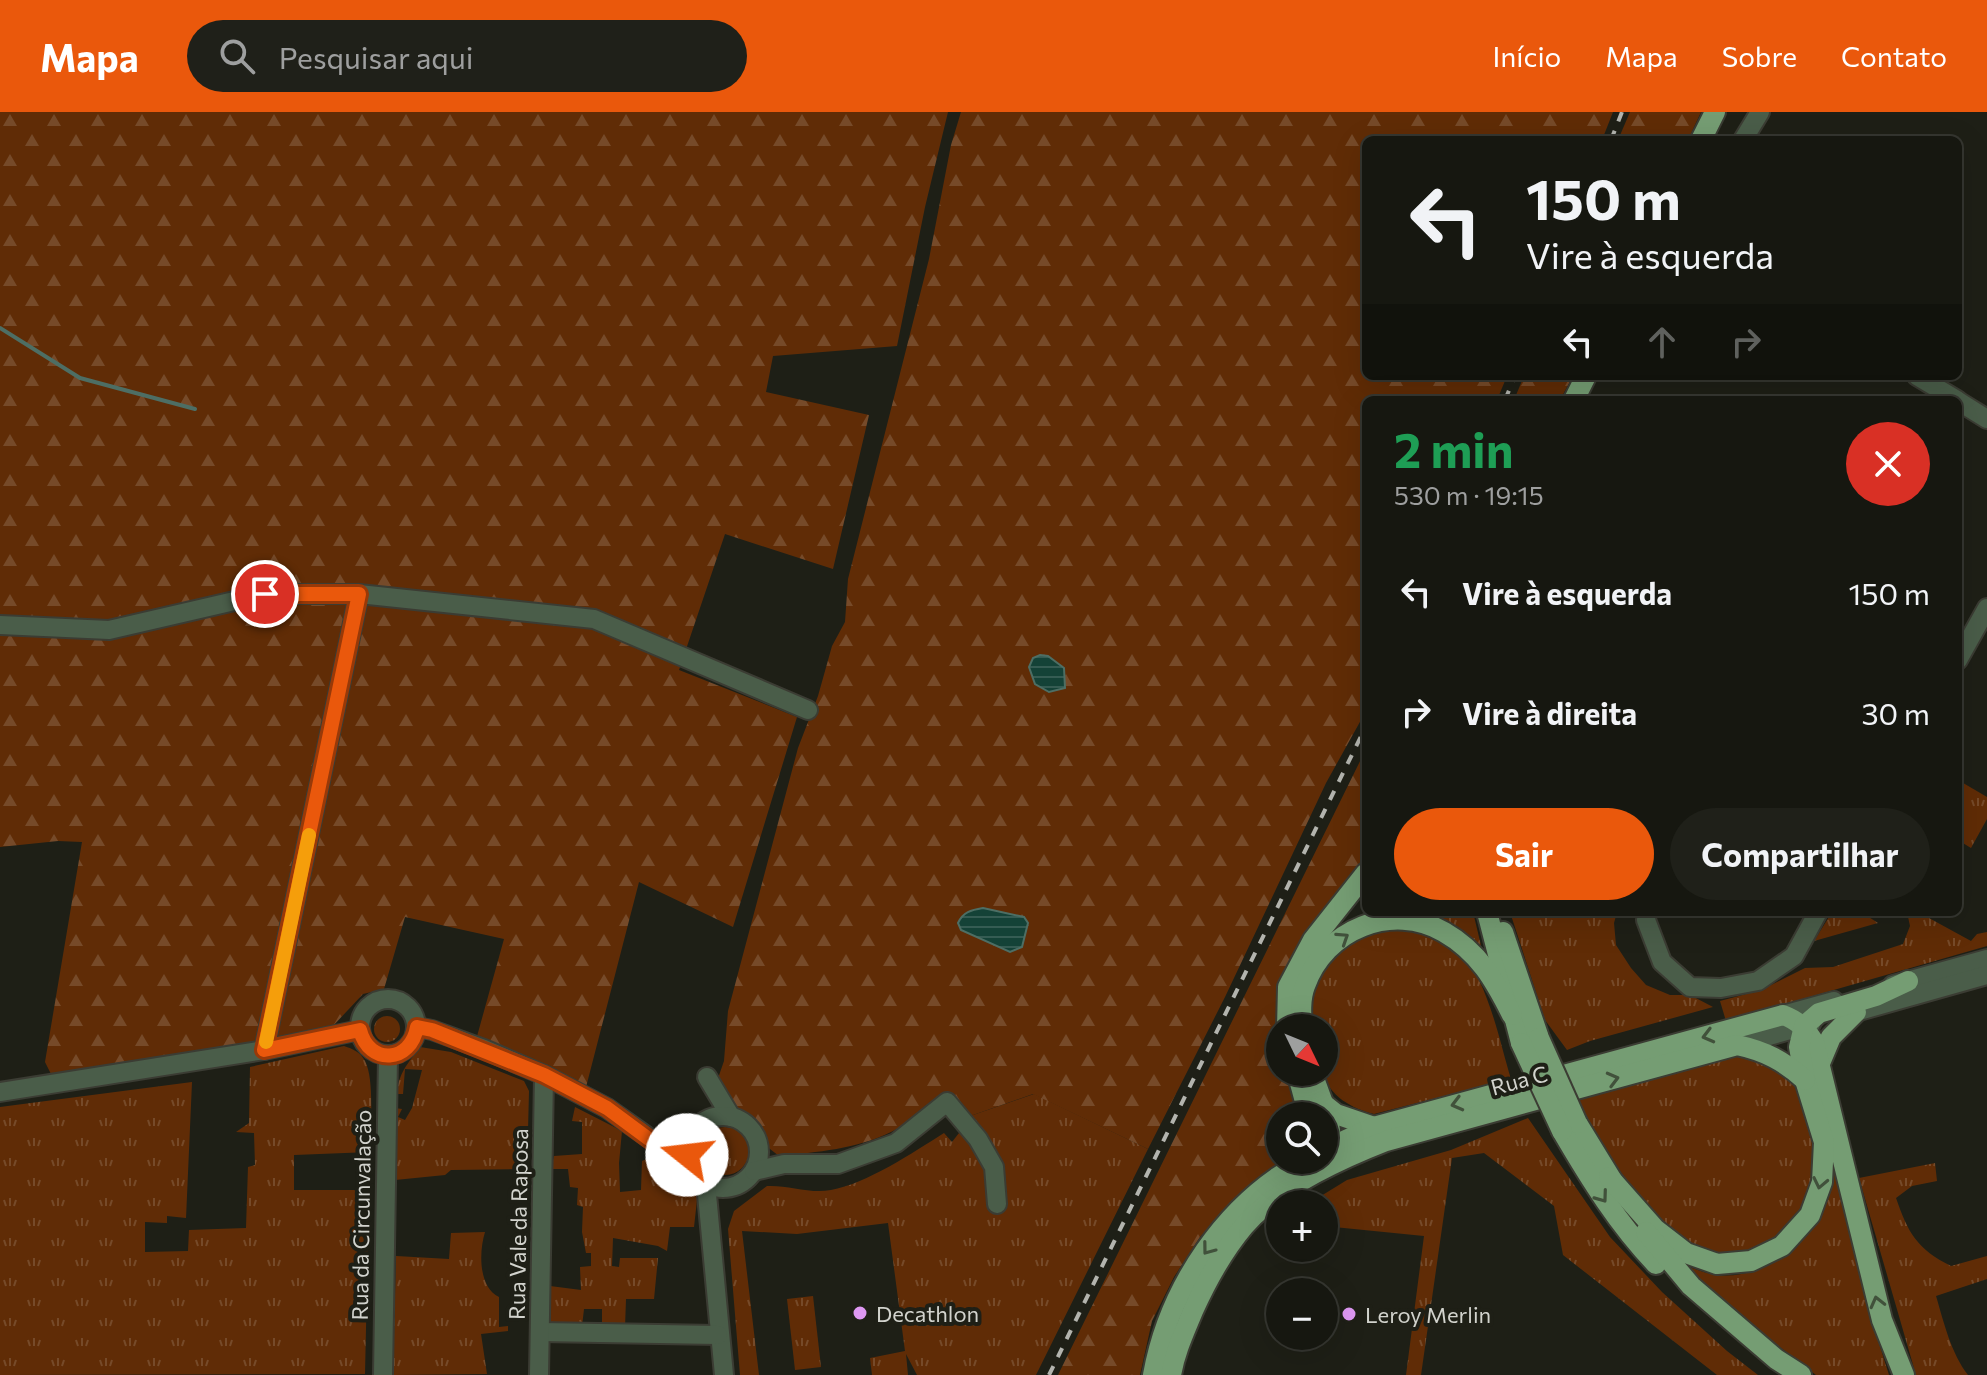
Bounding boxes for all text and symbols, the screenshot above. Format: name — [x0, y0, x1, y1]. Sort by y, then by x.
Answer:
search box — [187, 20, 747, 92]
text: Mapa — [40, 33, 139, 80]
icon: search — [215, 34, 259, 78]
text: Pesquisar aqui — [279, 38, 473, 75]
text: Início — [1492, 39, 1561, 73]
text: Mapa — [1605, 39, 1678, 73]
text: Sobre — [1722, 39, 1797, 73]
text: Contato — [1841, 39, 1947, 73]
text: 150 m — [1526, 163, 1681, 232]
icon: left — [1394, 168, 1498, 272]
text: Vire à esquerda — [1526, 232, 1774, 276]
icon: left — [1556, 320, 1600, 364]
icon: ahead — [1640, 320, 1684, 364]
icon: right — [1724, 320, 1768, 364]
text: 2 min — [1394, 419, 1514, 478]
button: close — [1846, 422, 1930, 506]
text: 530 m · 19:15 — [1394, 479, 1544, 510]
pin — [231, 560, 299, 628]
icon: left — [1394, 570, 1438, 614]
icon: arrive — [243, 572, 287, 616]
text: Vire à esquerda — [1462, 574, 1672, 611]
text: 150 m — [1848, 574, 1930, 611]
icon: right — [1394, 690, 1438, 734]
text: Vire à direita — [1462, 694, 1637, 731]
text: 30 m — [1861, 694, 1930, 731]
button: Sair — [1394, 808, 1654, 900]
button: Compartilhar — [1670, 808, 1930, 900]
one-way arrow — [1335, 932, 1349, 947]
north arrow — [1266, 1014, 1338, 1086]
map controls — [1266, 1014, 1338, 1350]
one-way arrow — [1702, 1026, 1716, 1043]
street label: Rua C — [1488, 1059, 1550, 1101]
one-way arrow — [1606, 1072, 1620, 1088]
one-way arrow — [1451, 1095, 1465, 1111]
button: search — [1266, 1102, 1338, 1174]
street label: Rua da Circunvalação — [346, 1109, 376, 1321]
position arrow — [645, 1113, 729, 1197]
street label: Rua Vale da Raposa — [503, 1128, 533, 1320]
one-way arrow — [1812, 1175, 1829, 1189]
one-way arrow — [1593, 1189, 1607, 1203]
button: + — [1266, 1190, 1338, 1262]
one-way arrow — [1203, 1240, 1217, 1255]
button: − — [1266, 1278, 1338, 1350]
one-way arrow — [1870, 1295, 1887, 1309]
place label: Decathlon — [876, 1300, 979, 1327]
place label: Leroy Merlin — [1365, 1301, 1491, 1328]
marker: Decathlon — [851, 1304, 869, 1322]
marker: Leroy Merlin — [1340, 1305, 1358, 1323]

